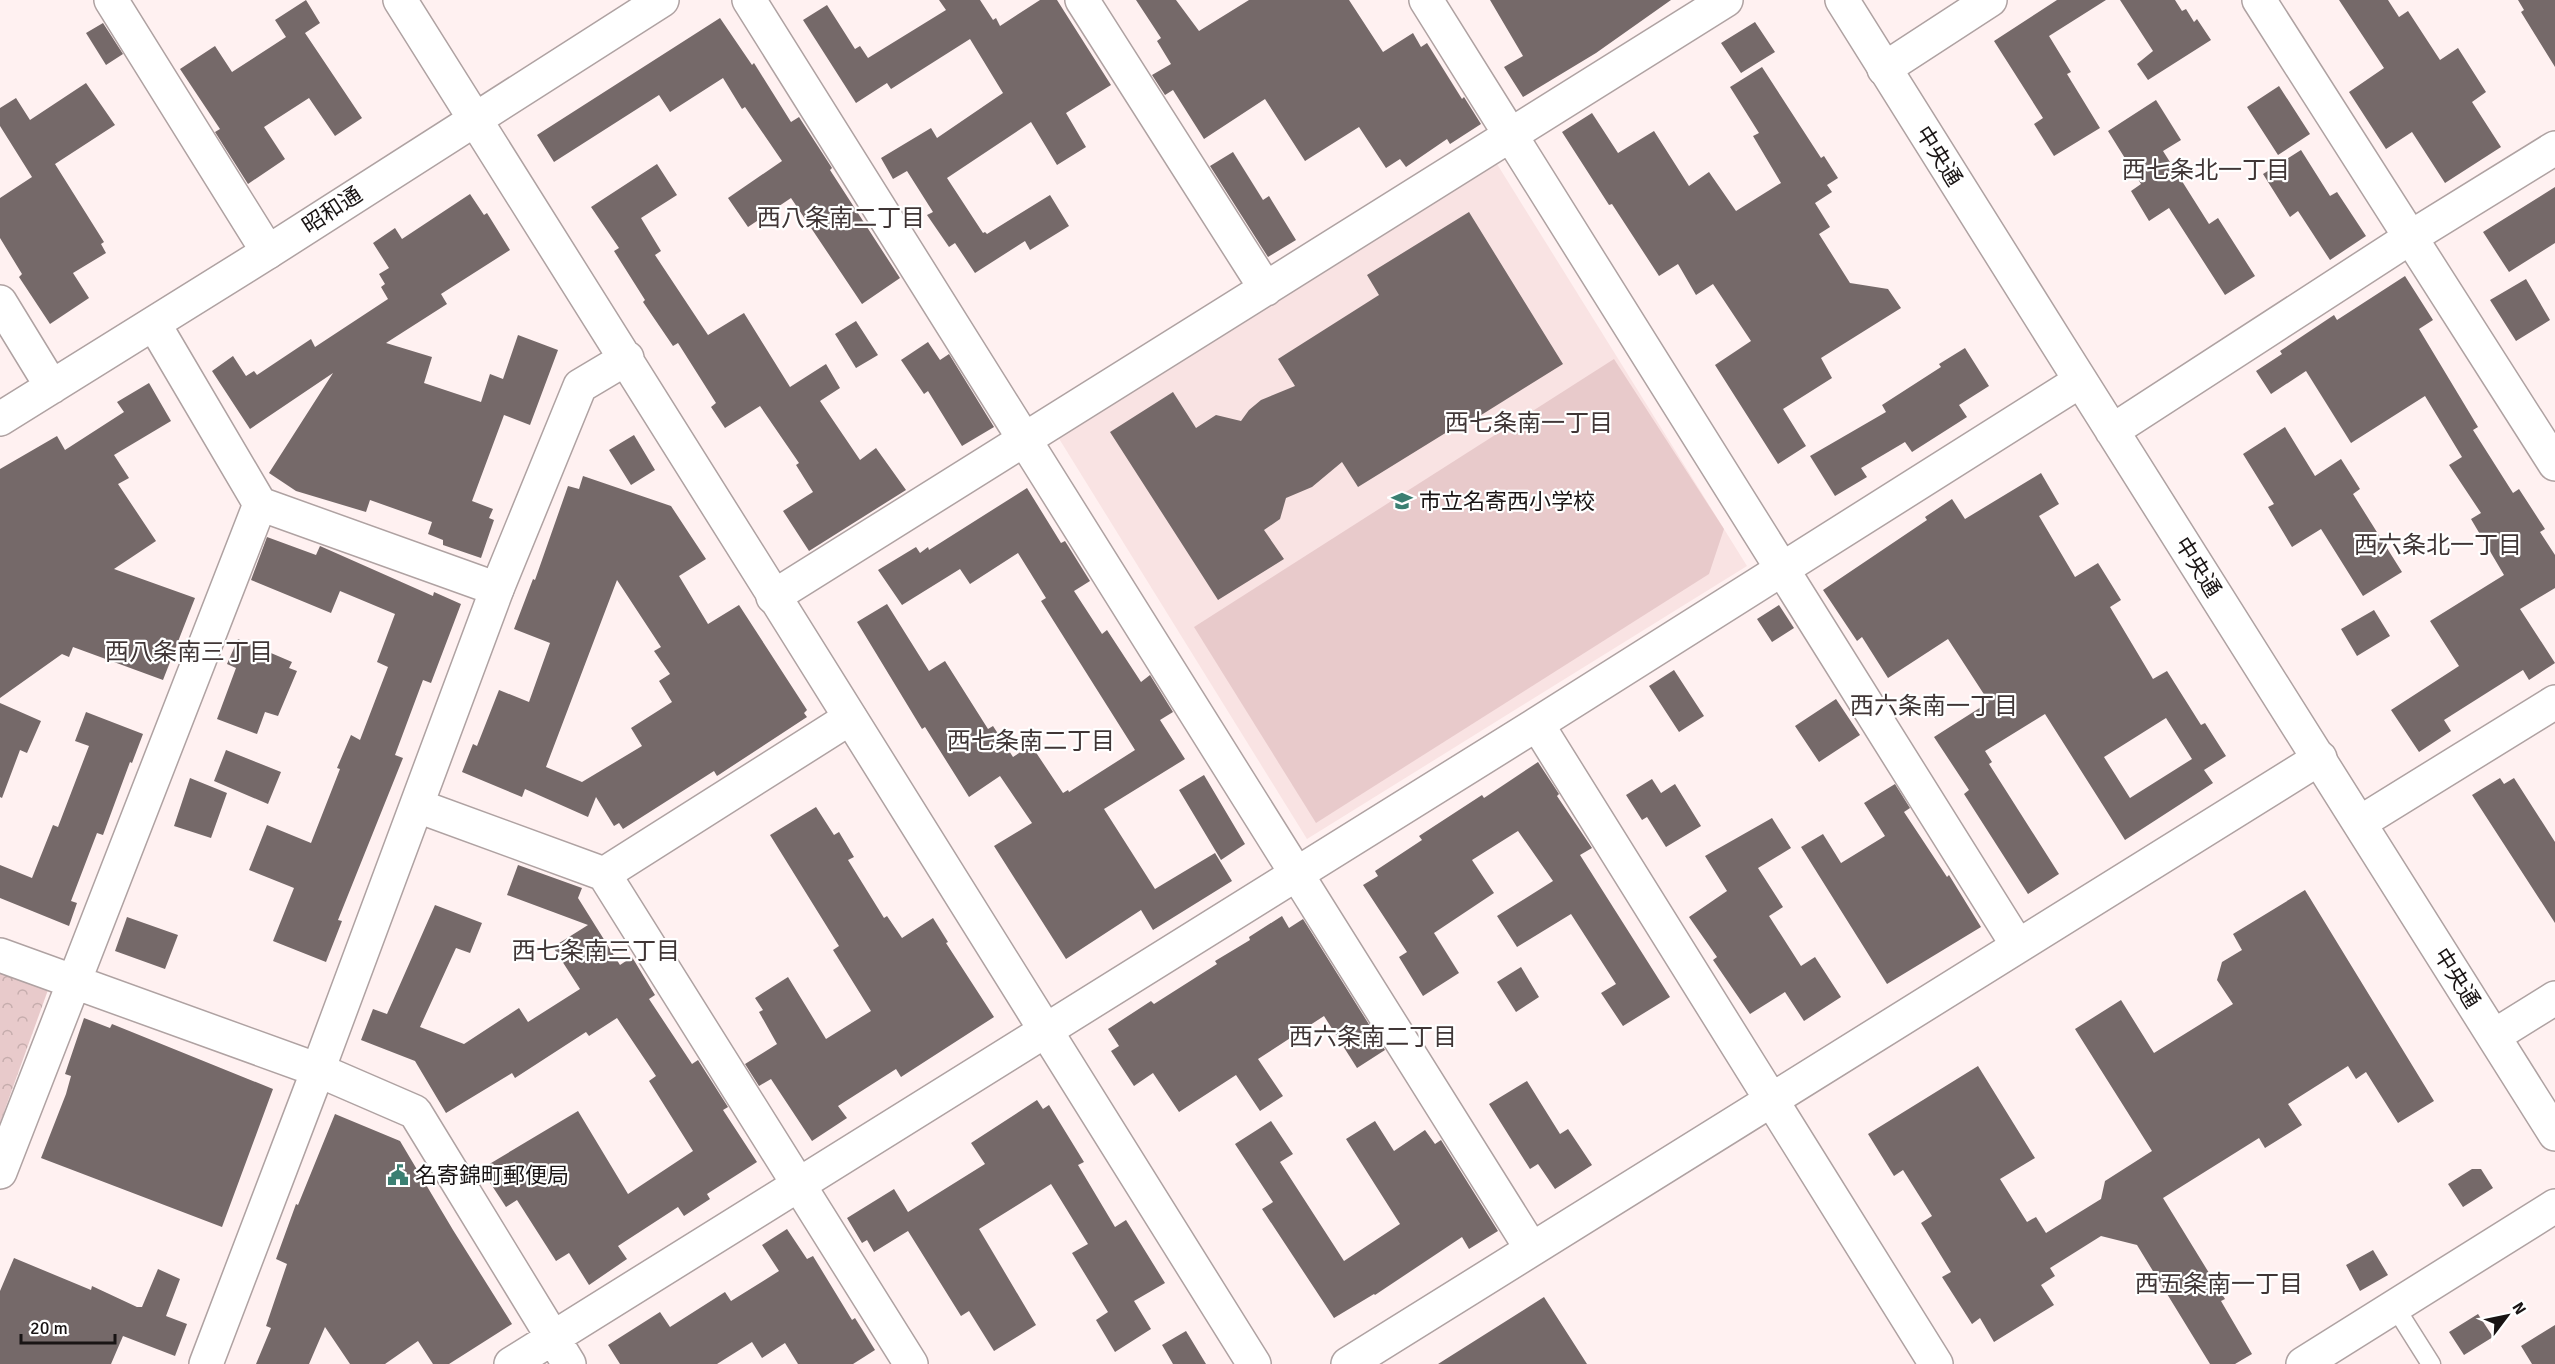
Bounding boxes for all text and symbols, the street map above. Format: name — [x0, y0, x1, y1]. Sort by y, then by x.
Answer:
street label: 中央通 — [1910, 121, 1968, 191]
district label: 西七条北一丁目 — [2122, 155, 2290, 185]
street label: 昭和通 — [297, 181, 367, 239]
district label: 西八条南二丁目 — [757, 203, 925, 233]
district label: 西七条南一丁目 — [1445, 408, 1613, 438]
place label: 市立名寄西小学校 — [1419, 488, 1595, 515]
school or university icon: 市立名寄西小学校 — [1390, 489, 1414, 513]
district label: 西六条北一丁目 — [2354, 530, 2522, 560]
street label: 中央通 — [2169, 532, 2227, 602]
district label: 西八条南三丁目 — [105, 637, 273, 667]
district label: 西六条南一丁目 — [1850, 691, 2018, 721]
district label: 西七条南二丁目 — [947, 726, 1115, 756]
district label: 西七条南三丁目 — [512, 936, 680, 966]
street label: 中央通 — [2428, 943, 2486, 1013]
district label: 西六条南二丁目 — [1289, 1022, 1457, 1052]
place label: 名寄錦町郵便局 — [415, 1162, 569, 1189]
public building icon: 名寄錦町郵便局 — [386, 1163, 410, 1187]
district label: 西五条南一丁目 — [2135, 1269, 2303, 1299]
north arrow — [2477, 1286, 2537, 1346]
text: N — [2507, 1299, 2530, 1319]
scale bar — [21, 1307, 116, 1345]
text: 20 m — [30, 1317, 68, 1339]

